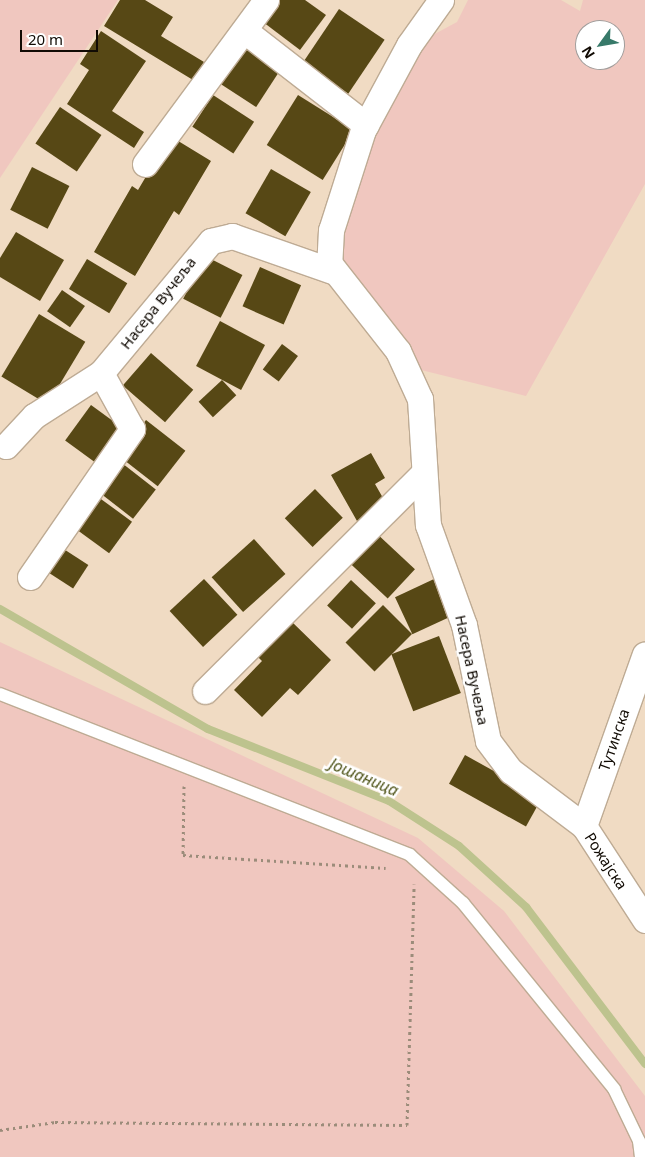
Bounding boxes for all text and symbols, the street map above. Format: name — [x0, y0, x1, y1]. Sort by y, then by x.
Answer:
scale bar — [22, 20, 100, 52]
north arrow — [575, 20, 625, 70]
text: 20 m — [28, 29, 63, 49]
text: N — [577, 43, 599, 63]
street label: Насера Вучеља — [116, 253, 200, 353]
street label: Насера Вучеља — [452, 613, 492, 727]
street label: Тутинска — [595, 707, 633, 773]
water label: Јошаница — [327, 754, 401, 800]
street label: Рожајска — [581, 829, 631, 893]

